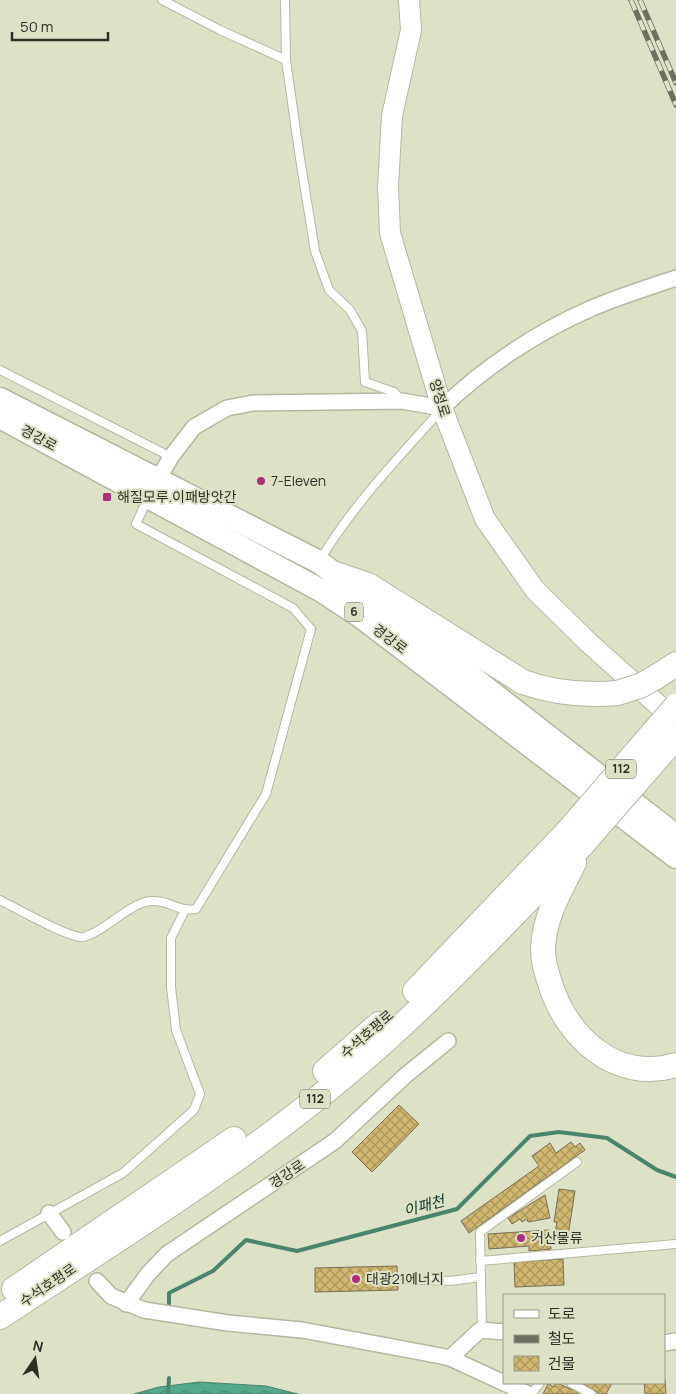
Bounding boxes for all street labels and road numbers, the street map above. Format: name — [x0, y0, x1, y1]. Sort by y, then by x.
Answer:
street label: 양정로 — [426, 377, 455, 419]
street label: 경강로 — [18, 420, 61, 455]
road number: 6 — [345, 602, 363, 622]
street label: 경강로 — [369, 619, 412, 658]
road number: 112 — [606, 760, 636, 779]
street label: 수석호평로 — [336, 1005, 397, 1062]
road number: 112 — [300, 1090, 330, 1108]
street label: 경강로 — [265, 1155, 308, 1192]
street label: 수석호평로 — [16, 1259, 80, 1310]

